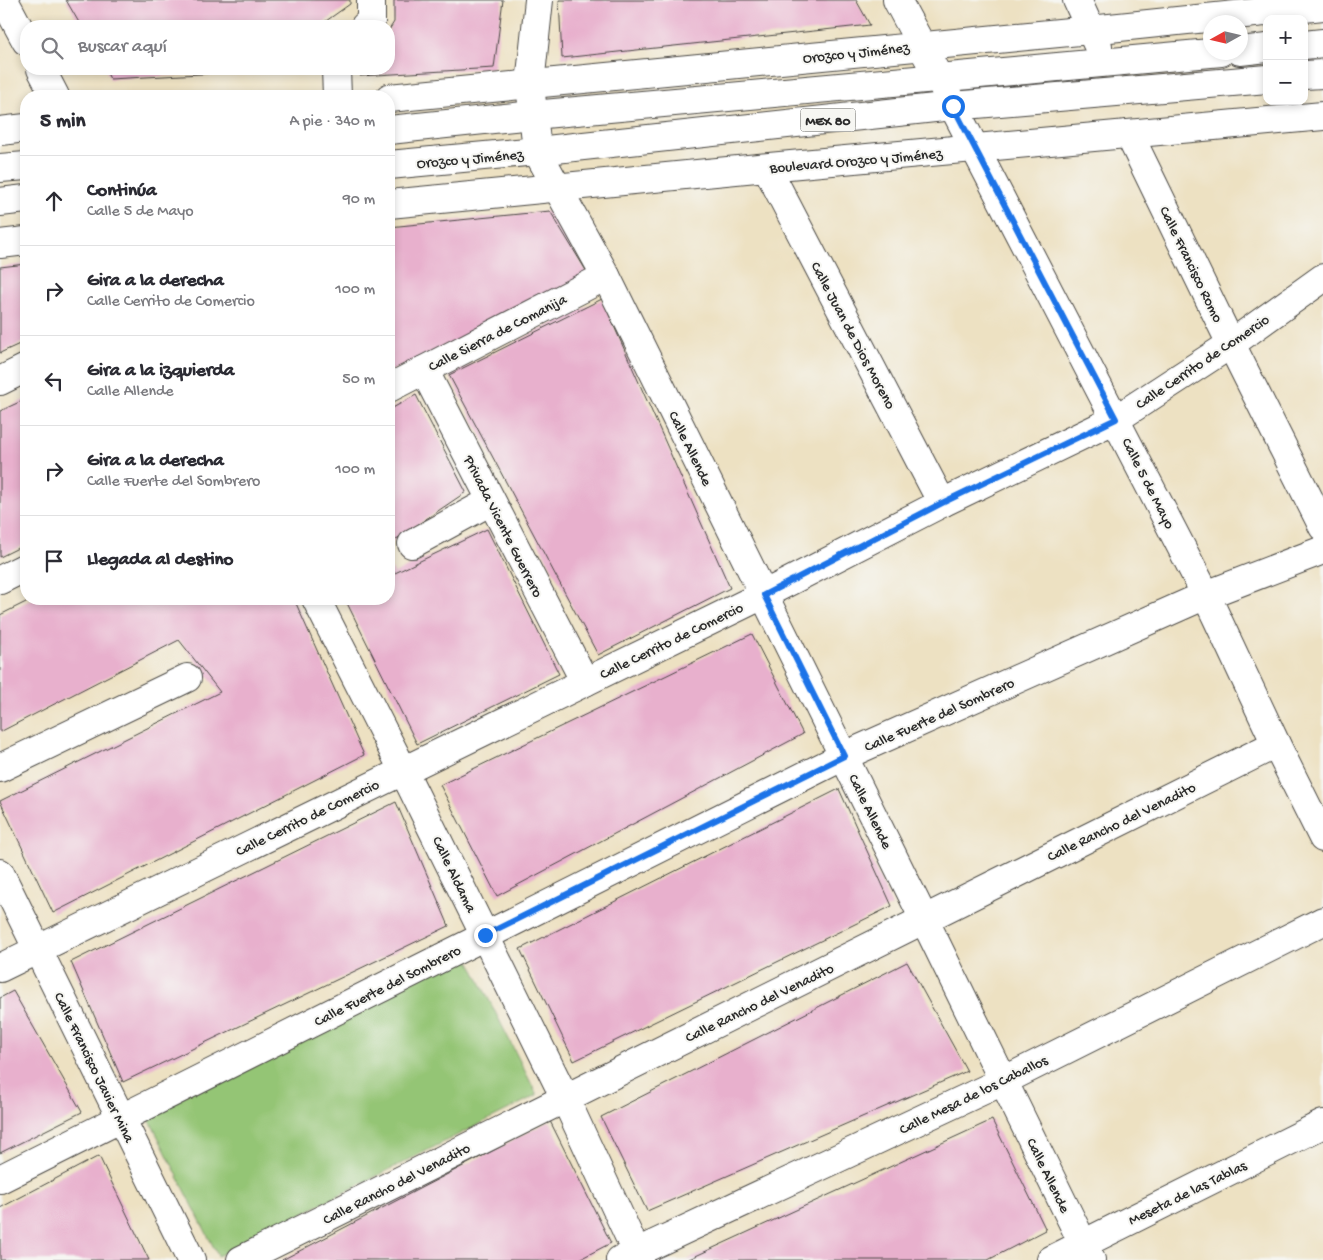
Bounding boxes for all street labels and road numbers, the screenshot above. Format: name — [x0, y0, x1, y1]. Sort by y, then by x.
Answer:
street label: Orozco y Jiménez — [802, 39, 911, 69]
road number: MEX 80 — [800, 108, 856, 132]
street label: Boulevard Orozco y Jiménez — [768, 145, 944, 179]
street label: Orozco y Jiménez — [416, 146, 525, 174]
street label: Calle Francisco Romo — [1154, 204, 1226, 326]
street label: Calle Juan de Dios Moreno — [806, 259, 899, 413]
street label: Calle Sierra de Comanija — [426, 291, 571, 376]
street label: Calle Cerrito de Comercio — [1133, 311, 1274, 414]
street label: Calle Allende — [663, 408, 715, 490]
street label: Calle 5 de Mayo — [1117, 435, 1178, 533]
street label: Privada Vicente Guerrero — [458, 452, 546, 601]
street label: Calle Cerrito de Comercio — [597, 599, 747, 684]
street label: Calle Fuerte del Sombrero — [862, 674, 1018, 757]
street label: Calle Allende — [843, 771, 895, 853]
street label: Calle Cerrito de Comercio — [233, 776, 383, 861]
street label: Calle Rancho del Venadito — [1045, 779, 1199, 867]
street label: Calle Aldama — [427, 834, 480, 917]
street label: Calle Fuerte del Sombrero — [311, 942, 465, 1032]
street label: Calle Rancho del Venadito — [683, 960, 837, 1048]
street label: Calle Francisco Javier Mina — [49, 990, 138, 1147]
street label: Calle Mesa de los Caballos — [897, 1052, 1051, 1140]
street label: Calle Allende — [1021, 1135, 1073, 1217]
street label: Calle Rancho del Venadito — [320, 1140, 474, 1230]
street label: Meseta de las Tablas — [1126, 1157, 1250, 1230]

